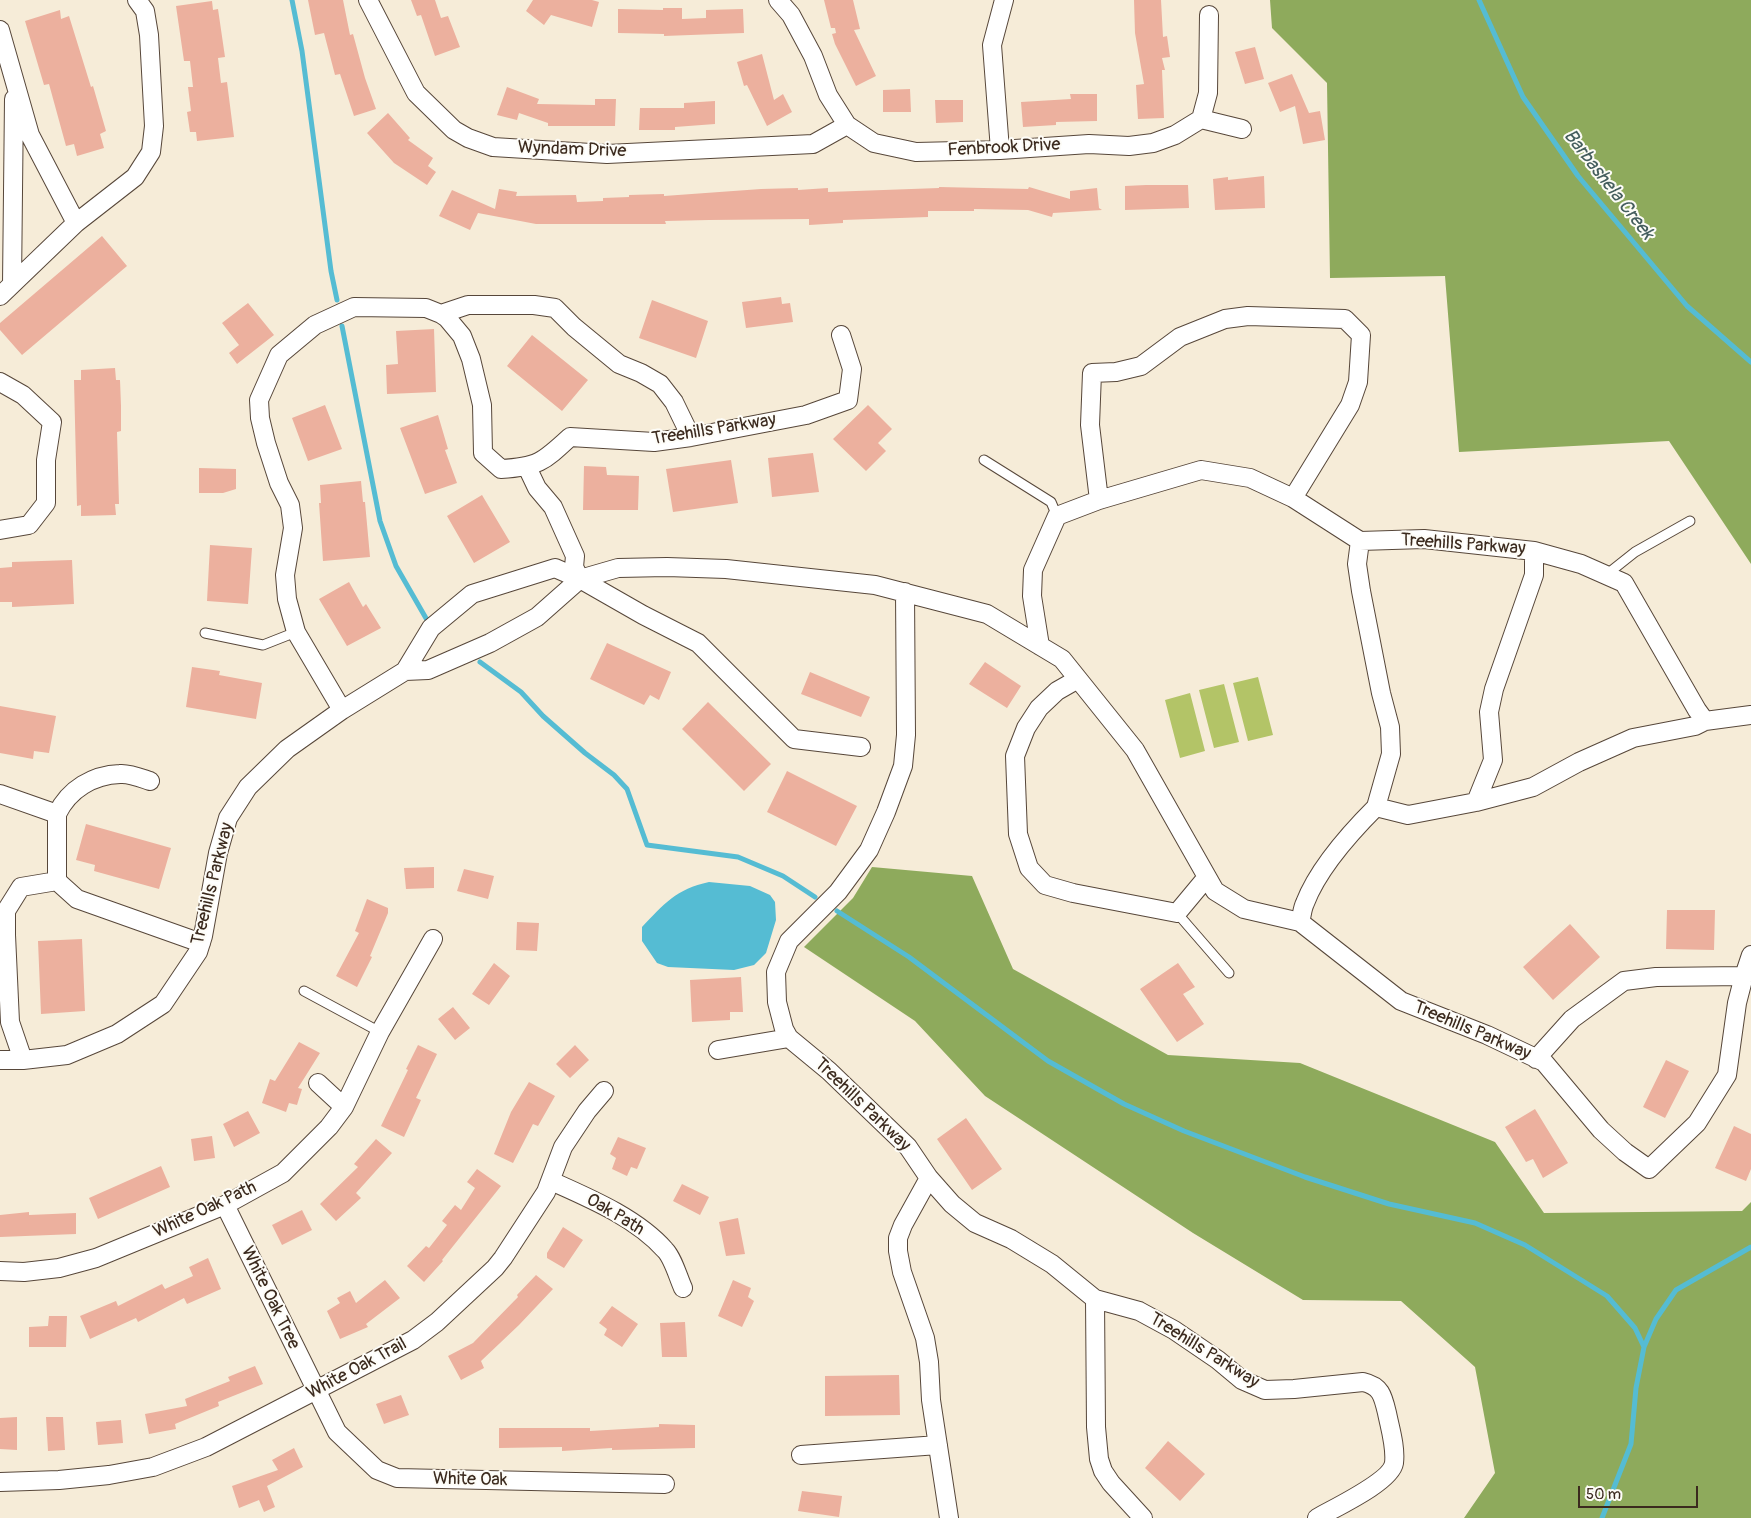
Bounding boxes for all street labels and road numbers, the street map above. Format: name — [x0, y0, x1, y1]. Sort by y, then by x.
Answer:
street label: Fenbrook Drive — [947, 134, 1061, 162]
street label: Wyndam Drive — [517, 137, 627, 163]
street label: Treehills Parkway — [650, 410, 778, 450]
street label: Treehills Parkway — [1400, 530, 1526, 560]
street label: Treehills Parkway — [187, 821, 239, 947]
street label: Treehills Parkway — [1410, 997, 1534, 1065]
street label: Treehills Parkway — [809, 1054, 915, 1156]
street label: White Oak Path — [150, 1177, 260, 1243]
street label: Oak Path — [582, 1189, 648, 1241]
street label: White Oak Tree — [236, 1243, 304, 1353]
street label: Treehills Parkway — [1145, 1309, 1263, 1393]
street label: White Oak Trail — [303, 1334, 411, 1404]
street label: White Oak — [433, 1469, 507, 1491]

